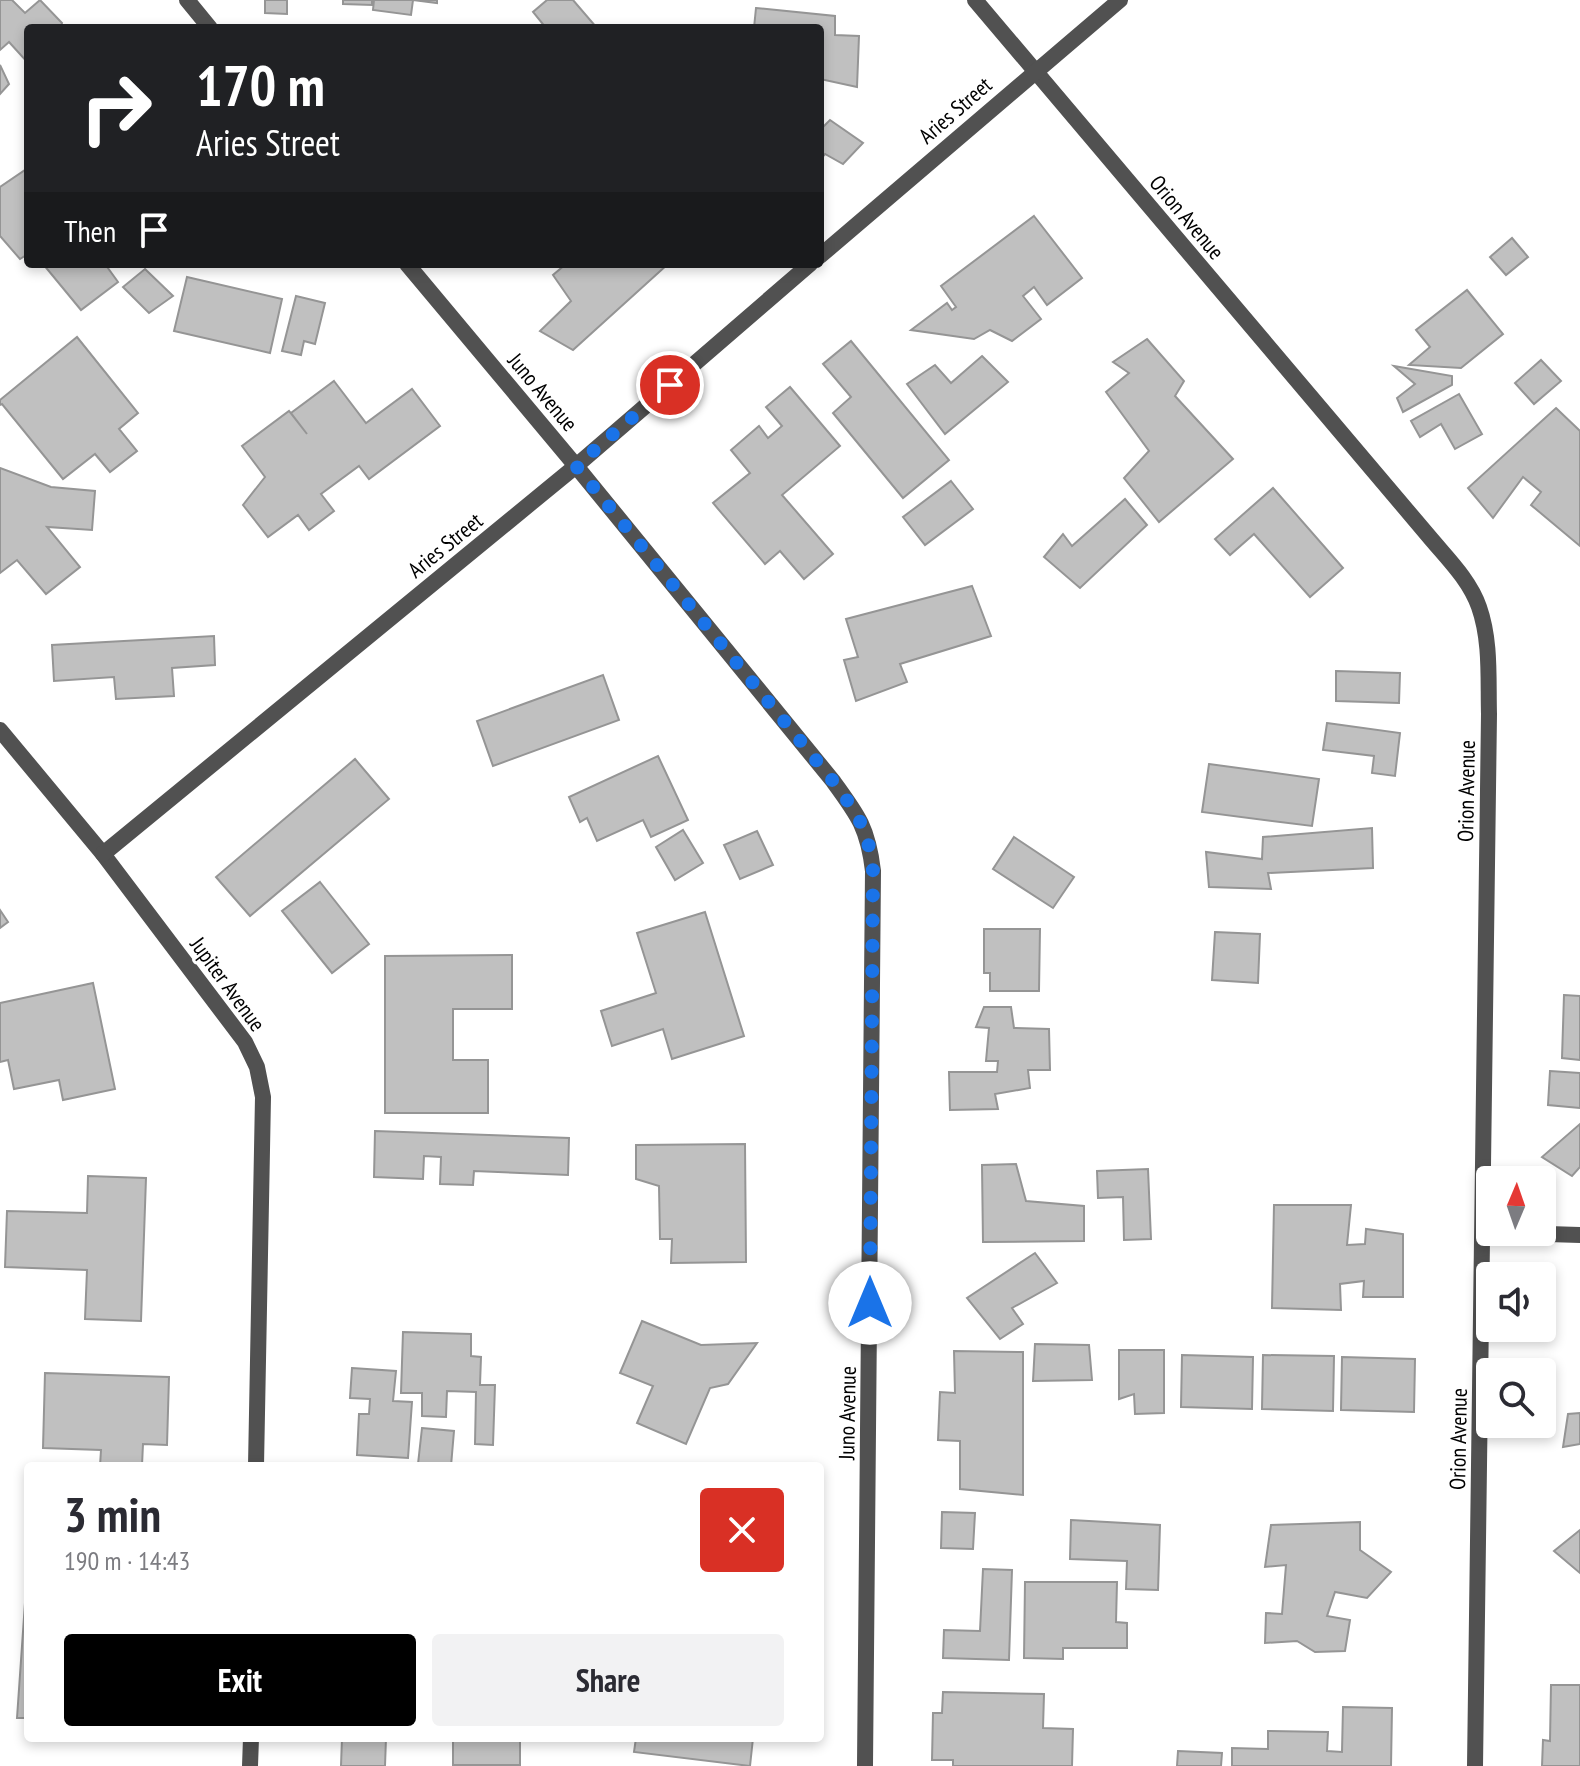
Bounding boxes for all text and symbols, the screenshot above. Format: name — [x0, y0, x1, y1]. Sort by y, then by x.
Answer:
text: 170 m — [196, 49, 325, 121]
icon: right — [64, 56, 168, 160]
street label: Aries Street — [913, 71, 997, 149]
text: Aries Street — [196, 119, 340, 166]
street label: Orion Avenue — [1144, 169, 1230, 265]
icon: arrive — [132, 208, 176, 252]
text: Then — [64, 211, 116, 250]
street label: Juno Avenue — [502, 346, 584, 437]
pin — [636, 351, 704, 419]
icon: arrive — [648, 363, 692, 407]
street label: Aries Street — [402, 506, 488, 584]
street label: Orion Avenue — [1451, 740, 1481, 842]
street label: Jupiter Avenue — [184, 931, 272, 1037]
north arrow — [1476, 1166, 1556, 1246]
map controls — [1476, 1166, 1556, 1438]
position arrow — [828, 1261, 912, 1345]
button: sound — [1476, 1262, 1556, 1342]
button: search — [1476, 1358, 1556, 1438]
street label: Juno Avenue — [832, 1366, 862, 1461]
street label: Orion Avenue — [1443, 1388, 1473, 1490]
text: 3 min — [64, 1483, 161, 1545]
button: close — [700, 1488, 784, 1572]
text: 190 m · 14:43 — [64, 1544, 190, 1577]
button: Exit — [64, 1634, 416, 1726]
button: Share — [432, 1634, 784, 1726]

